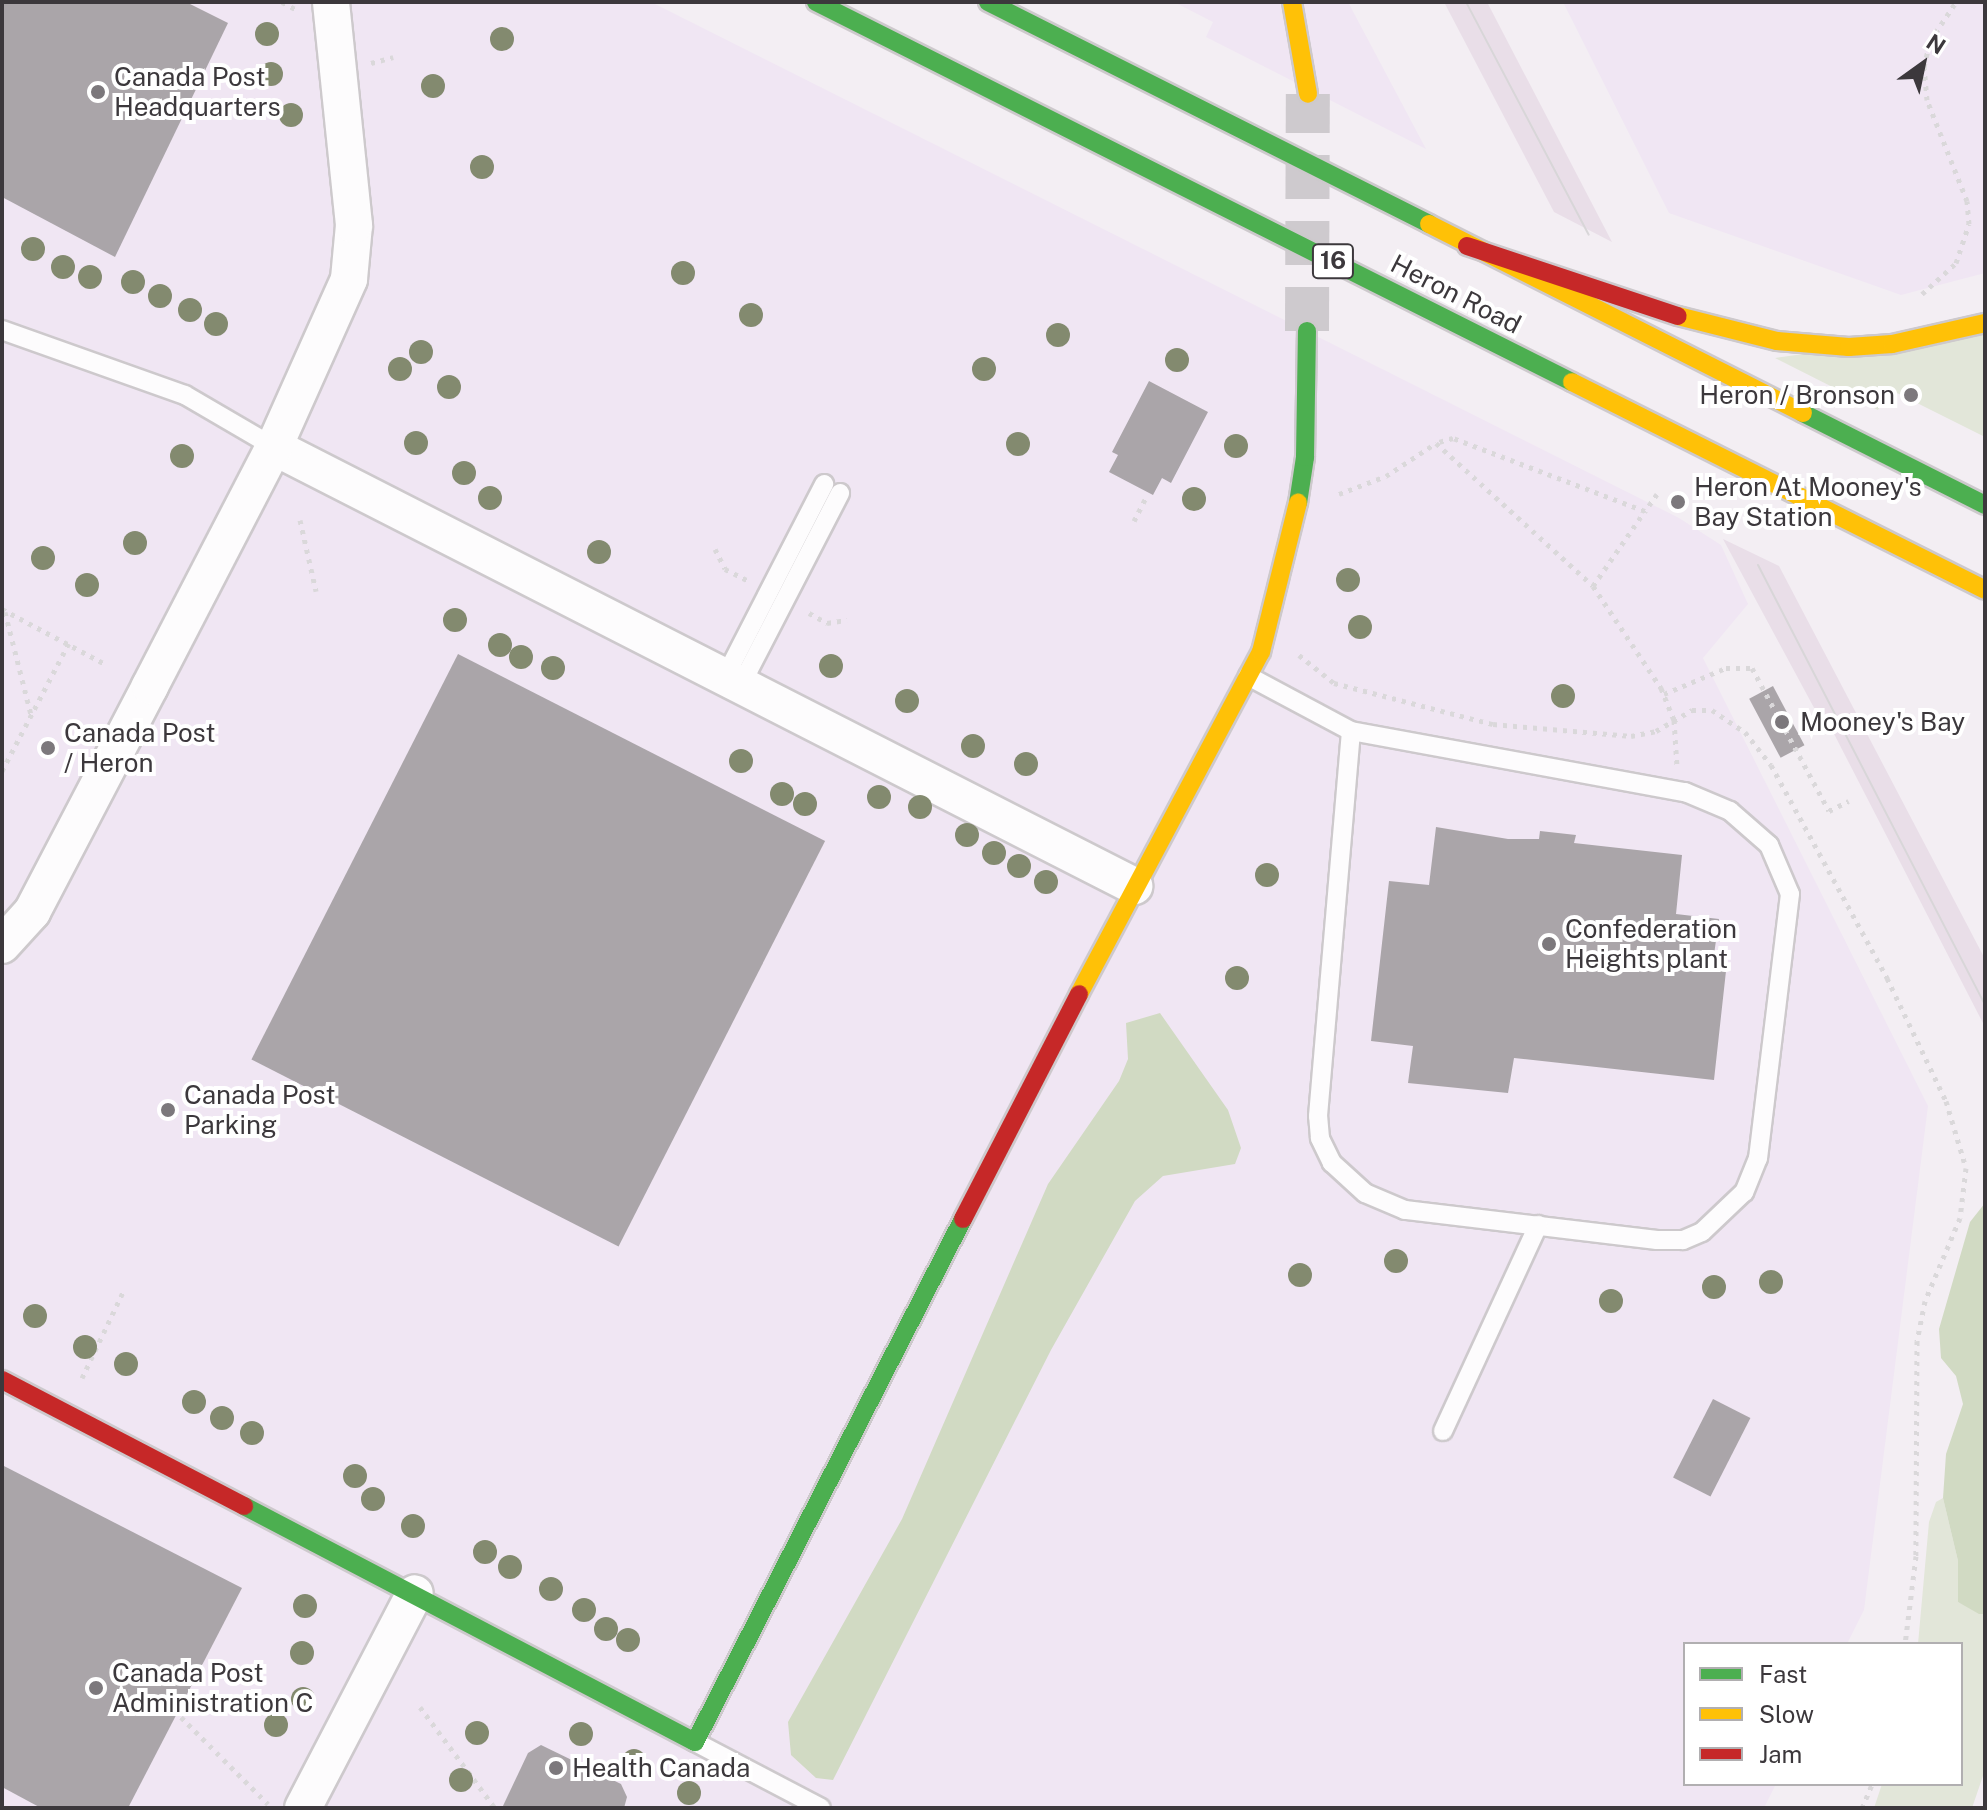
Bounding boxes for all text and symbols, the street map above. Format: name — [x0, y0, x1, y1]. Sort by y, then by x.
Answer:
north arrow — [1883, 24, 1963, 104]
text: N — [1922, 28, 1950, 59]
place label: Canada Post Headquarters — [114, 61, 281, 122]
marker: Canada Post Headquarters — [89, 83, 107, 101]
road number: 16 — [1311, 241, 1355, 281]
street label: Heron Road — [1386, 248, 1526, 340]
place label: Heron / Bronson — [1699, 379, 1895, 411]
marker: Heron / Bronson — [1902, 386, 1920, 404]
place label: Heron At Mooney's Bay Station — [1694, 471, 1922, 532]
marker: Heron At Mooney's Bay Station — [1669, 493, 1687, 511]
place label: Mooney's Bay — [1800, 706, 1965, 738]
marker: Mooney's Bay — [1771, 711, 1793, 733]
place label: Canada Post / Heron — [64, 717, 216, 778]
marker: Canada Post / Heron — [39, 739, 57, 757]
place label: Confederation Heights plant — [1565, 913, 1737, 974]
marker: Confederation Heights plant — [1540, 935, 1558, 953]
place label: Canada Post Parking — [184, 1079, 336, 1140]
marker: Canada Post Parking — [159, 1101, 177, 1119]
legend — [1683, 1642, 1963, 1786]
place label: Canada Post Administration C — [112, 1657, 313, 1718]
text: Fast — [1759, 1660, 1807, 1688]
marker: Canada Post Administration C — [87, 1679, 105, 1697]
text: Slow — [1759, 1700, 1814, 1728]
text: Jam — [1759, 1740, 1802, 1768]
place label: Health Canada — [572, 1752, 750, 1784]
marker: Health Canada — [547, 1759, 565, 1777]

